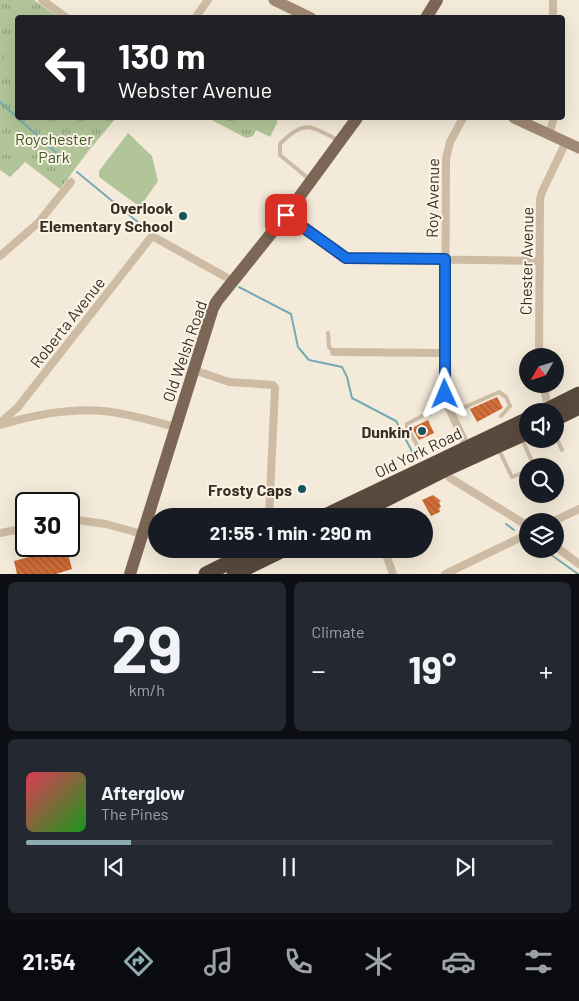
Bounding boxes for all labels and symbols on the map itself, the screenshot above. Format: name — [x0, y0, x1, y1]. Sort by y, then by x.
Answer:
park label: Roychester Park — [15, 129, 93, 166]
street label: Roy Avenue — [422, 158, 442, 238]
pin — [265, 194, 307, 236]
place label: Overlook Elementary School — [40, 198, 173, 235]
street label: Chester Avenue — [516, 207, 536, 315]
marker: Overlook Elementary School — [177, 210, 189, 222]
street label: Roberta Avenue — [26, 273, 108, 371]
street label: Old Welsh Road — [158, 298, 210, 404]
north arrow — [519, 348, 564, 392]
position arrow — [418, 367, 470, 419]
place label: Dunkin' — [361, 422, 412, 441]
street label: Old York Road — [371, 423, 465, 481]
marker: Dunkin' — [416, 425, 428, 437]
place label: Frosty Caps — [208, 480, 292, 499]
marker: Frosty Caps — [296, 483, 308, 495]
speed limit sign: 30 — [15, 492, 80, 557]

